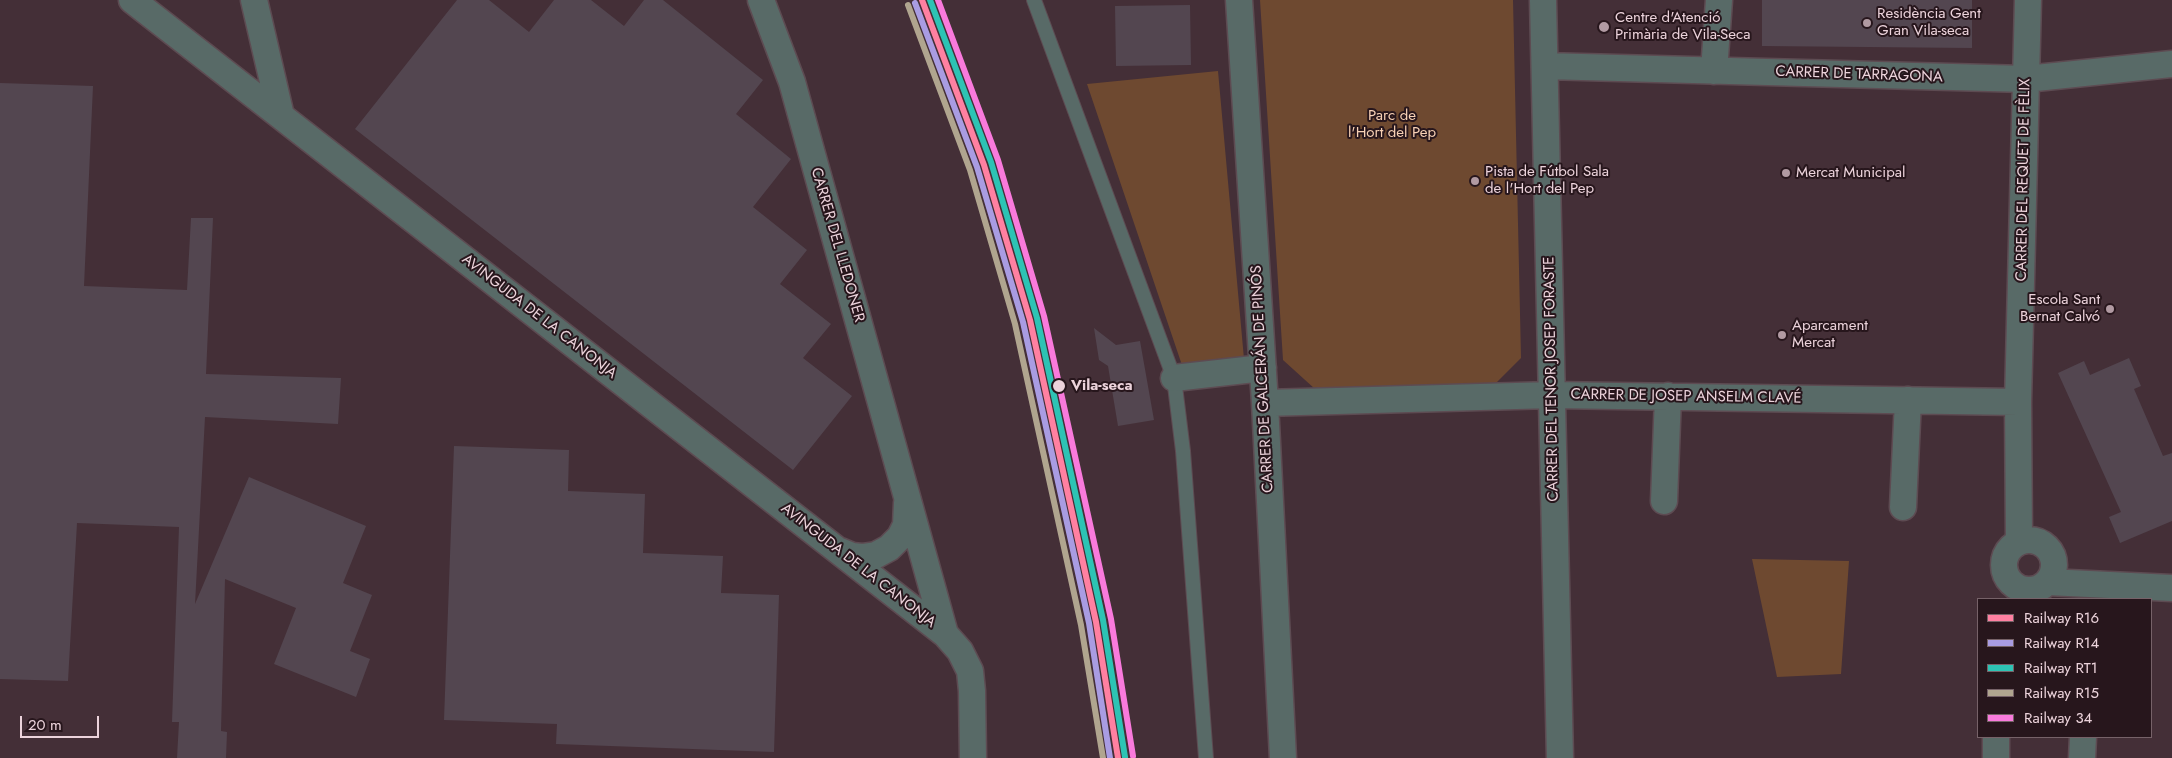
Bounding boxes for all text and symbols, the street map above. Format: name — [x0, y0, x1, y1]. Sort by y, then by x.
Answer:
place label: Residència Gent Gran Vila-seca — [1877, 5, 1981, 40]
place label: Centre d'Atenció Primària de Vila-Seca — [1615, 9, 1750, 44]
marker: Residència Gent Gran Vila-seca — [1861, 17, 1873, 29]
marker: Centre d'Atenció Primària de Vila-Seca — [1597, 20, 1611, 34]
street label: CARRER DE TARRAGONA — [1775, 63, 1943, 87]
street label: CARRER DEL REQUET DE FÈLIX — [2013, 79, 2035, 281]
park label: Parc de l'Hort del Pep — [1348, 107, 1436, 142]
place label: Pista de Fútbol Sala de l'Hort del Pep — [1485, 163, 1609, 198]
place label: Mercat Municipal — [1796, 164, 1905, 182]
street label: CARRER DEL LLEDONER — [806, 166, 868, 324]
marker: Mercat Municipal — [1780, 167, 1792, 179]
marker: Pista de Fútbol Sala de l'Hort del Pep — [1469, 175, 1481, 187]
street label: AVINGUDA DE LA CANONJA — [458, 251, 620, 383]
street label: CARRER DEL TENOR JOSEP FORASTE — [1541, 256, 1563, 502]
street label: CARRER DE GALCERÁN DE PINÓS — [1248, 265, 1278, 493]
place label: Escola Sant Bernat Calvó — [2020, 291, 2100, 326]
marker: Escola Sant Bernat Calvó — [2104, 303, 2116, 315]
place label: Aparcament Mercat — [1792, 317, 1868, 352]
marker: Aparcament Mercat — [1776, 329, 1788, 341]
place label: Vila-seca — [1071, 377, 1133, 395]
marker: Vila-seca — [1051, 378, 1067, 394]
street label: CARRER DE JOSEP ANSELM CLAVÉ — [1570, 386, 1802, 408]
street label: AVINGUDA DE LA CANONJA — [777, 500, 939, 632]
legend — [1977, 598, 2152, 738]
text: Railway R16 — [2024, 607, 2099, 629]
text: Railway R14 — [2024, 632, 2099, 654]
text: Railway RT1 — [2024, 657, 2098, 679]
text: Railway R15 — [2024, 682, 2099, 704]
scale bar — [22, 706, 101, 738]
text: Railway 34 — [2024, 707, 2092, 729]
text: 20 m — [28, 714, 62, 736]

